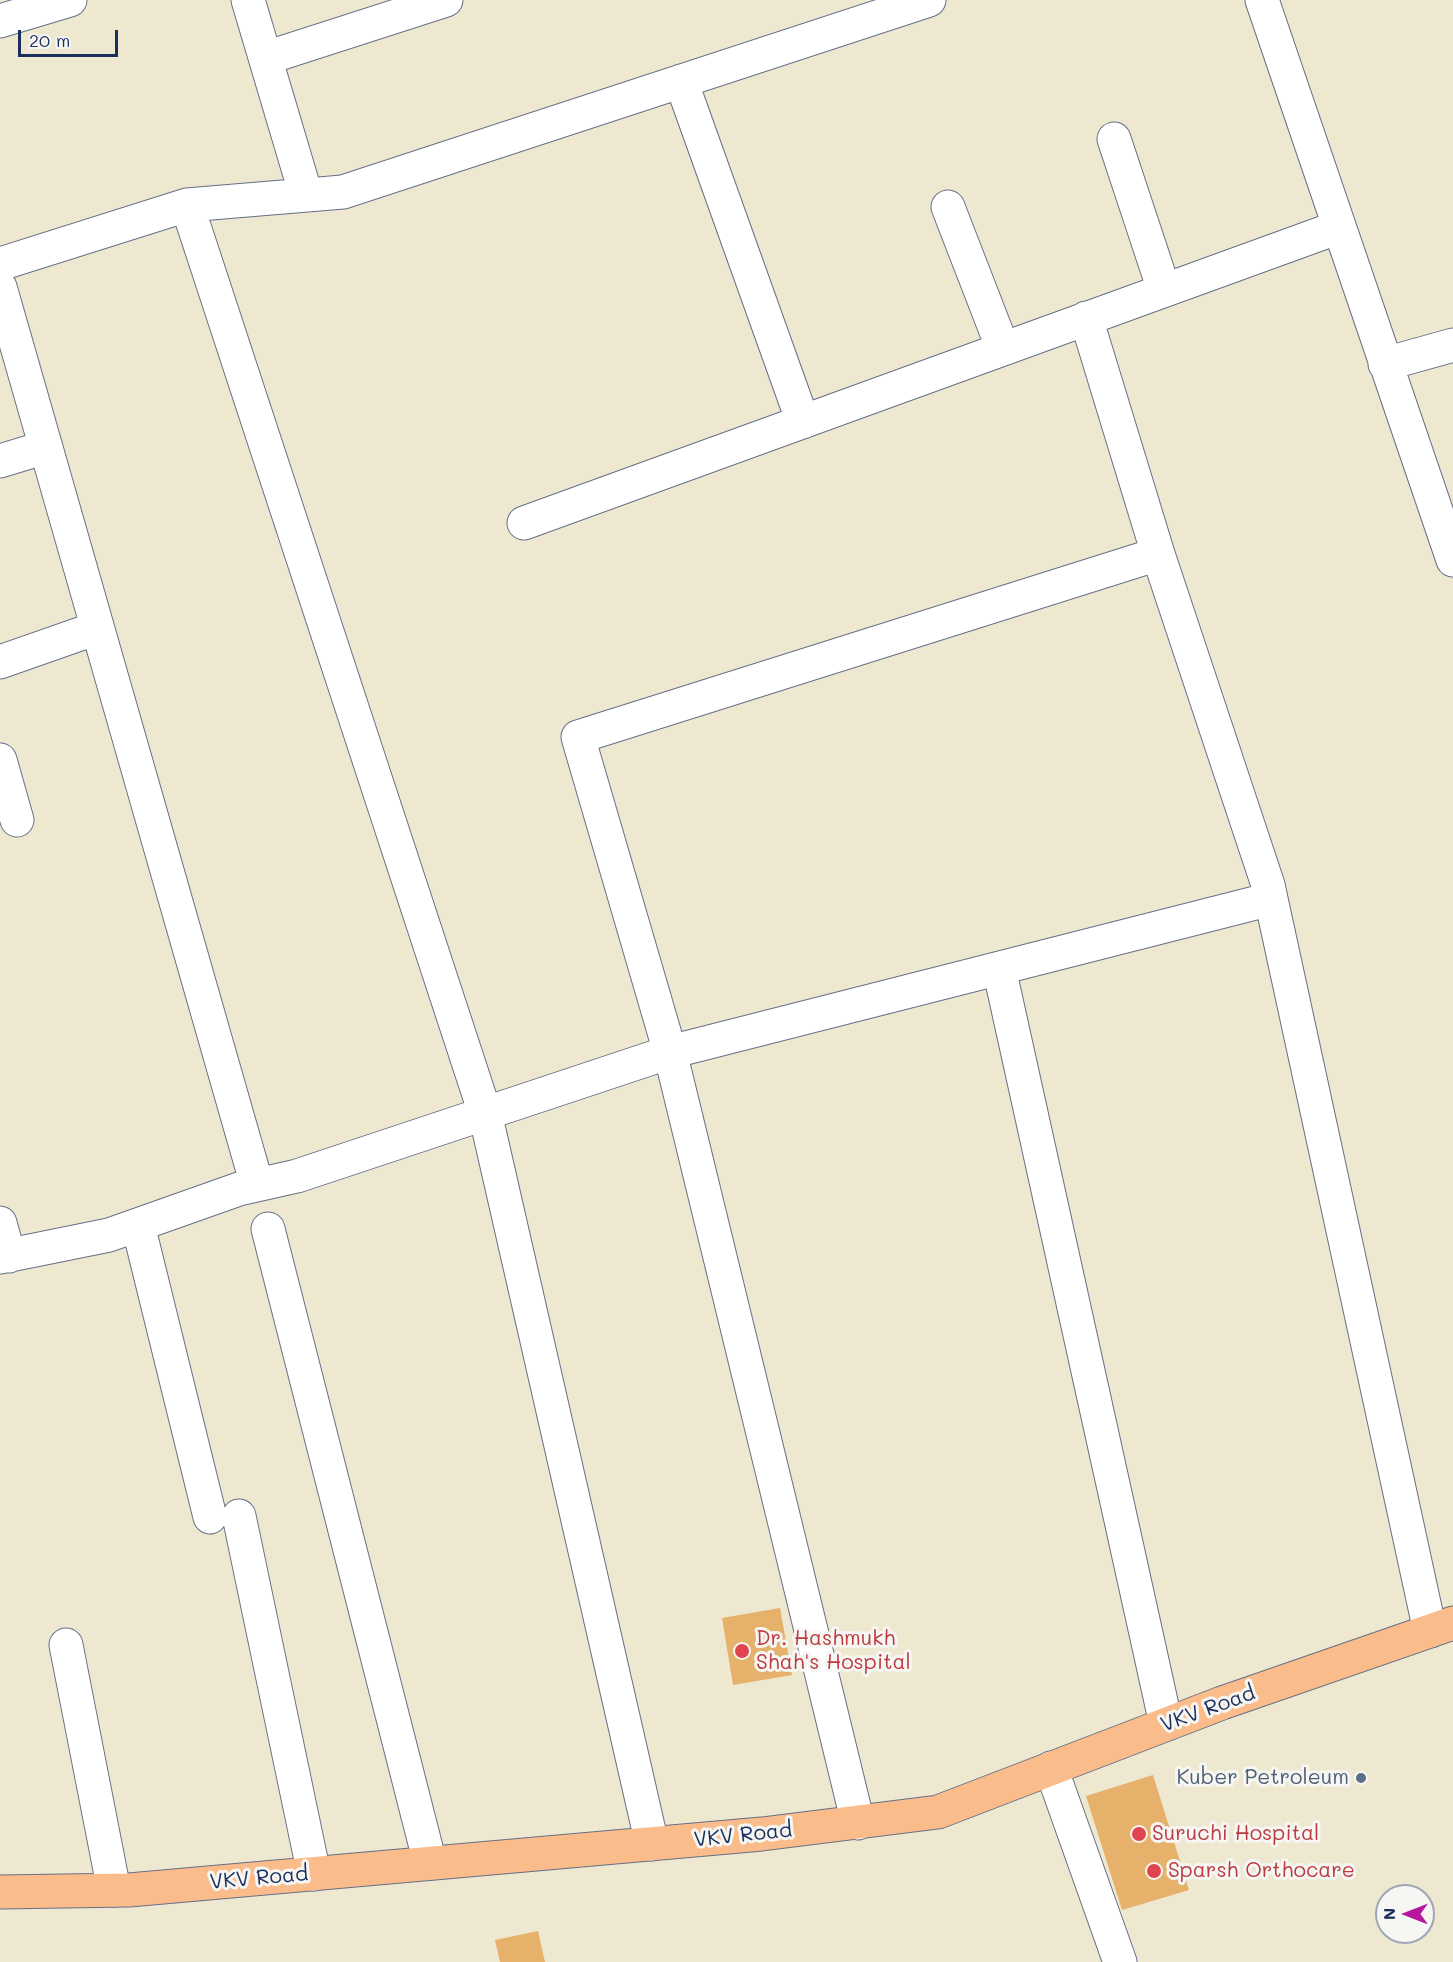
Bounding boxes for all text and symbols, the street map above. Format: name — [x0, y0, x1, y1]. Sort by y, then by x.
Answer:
scale bar — [21, 18, 122, 56]
text: 20 m — [29, 28, 70, 52]
place label: Dr. Hashmukh Shah's Hospital — [756, 1626, 911, 1676]
marker: Dr. Hashmukh Shah's Hospital — [733, 1642, 751, 1660]
street label: VKV Road — [1157, 1680, 1259, 1738]
place label: Kuber Petroleum — [1177, 1765, 1349, 1791]
marker: Kuber Petroleum — [1354, 1771, 1368, 1785]
street label: VKV Road — [693, 1817, 793, 1853]
place label: Suruchi Hospital — [1152, 1821, 1319, 1847]
marker: Suruchi Hospital — [1130, 1825, 1148, 1843]
place label: Sparsh Orthocare — [1168, 1858, 1355, 1884]
street label: VKV Road — [209, 1861, 309, 1895]
marker: Sparsh Orthocare — [1145, 1862, 1163, 1880]
north arrow — [1375, 1884, 1435, 1944]
text: N — [1378, 1908, 1399, 1920]

